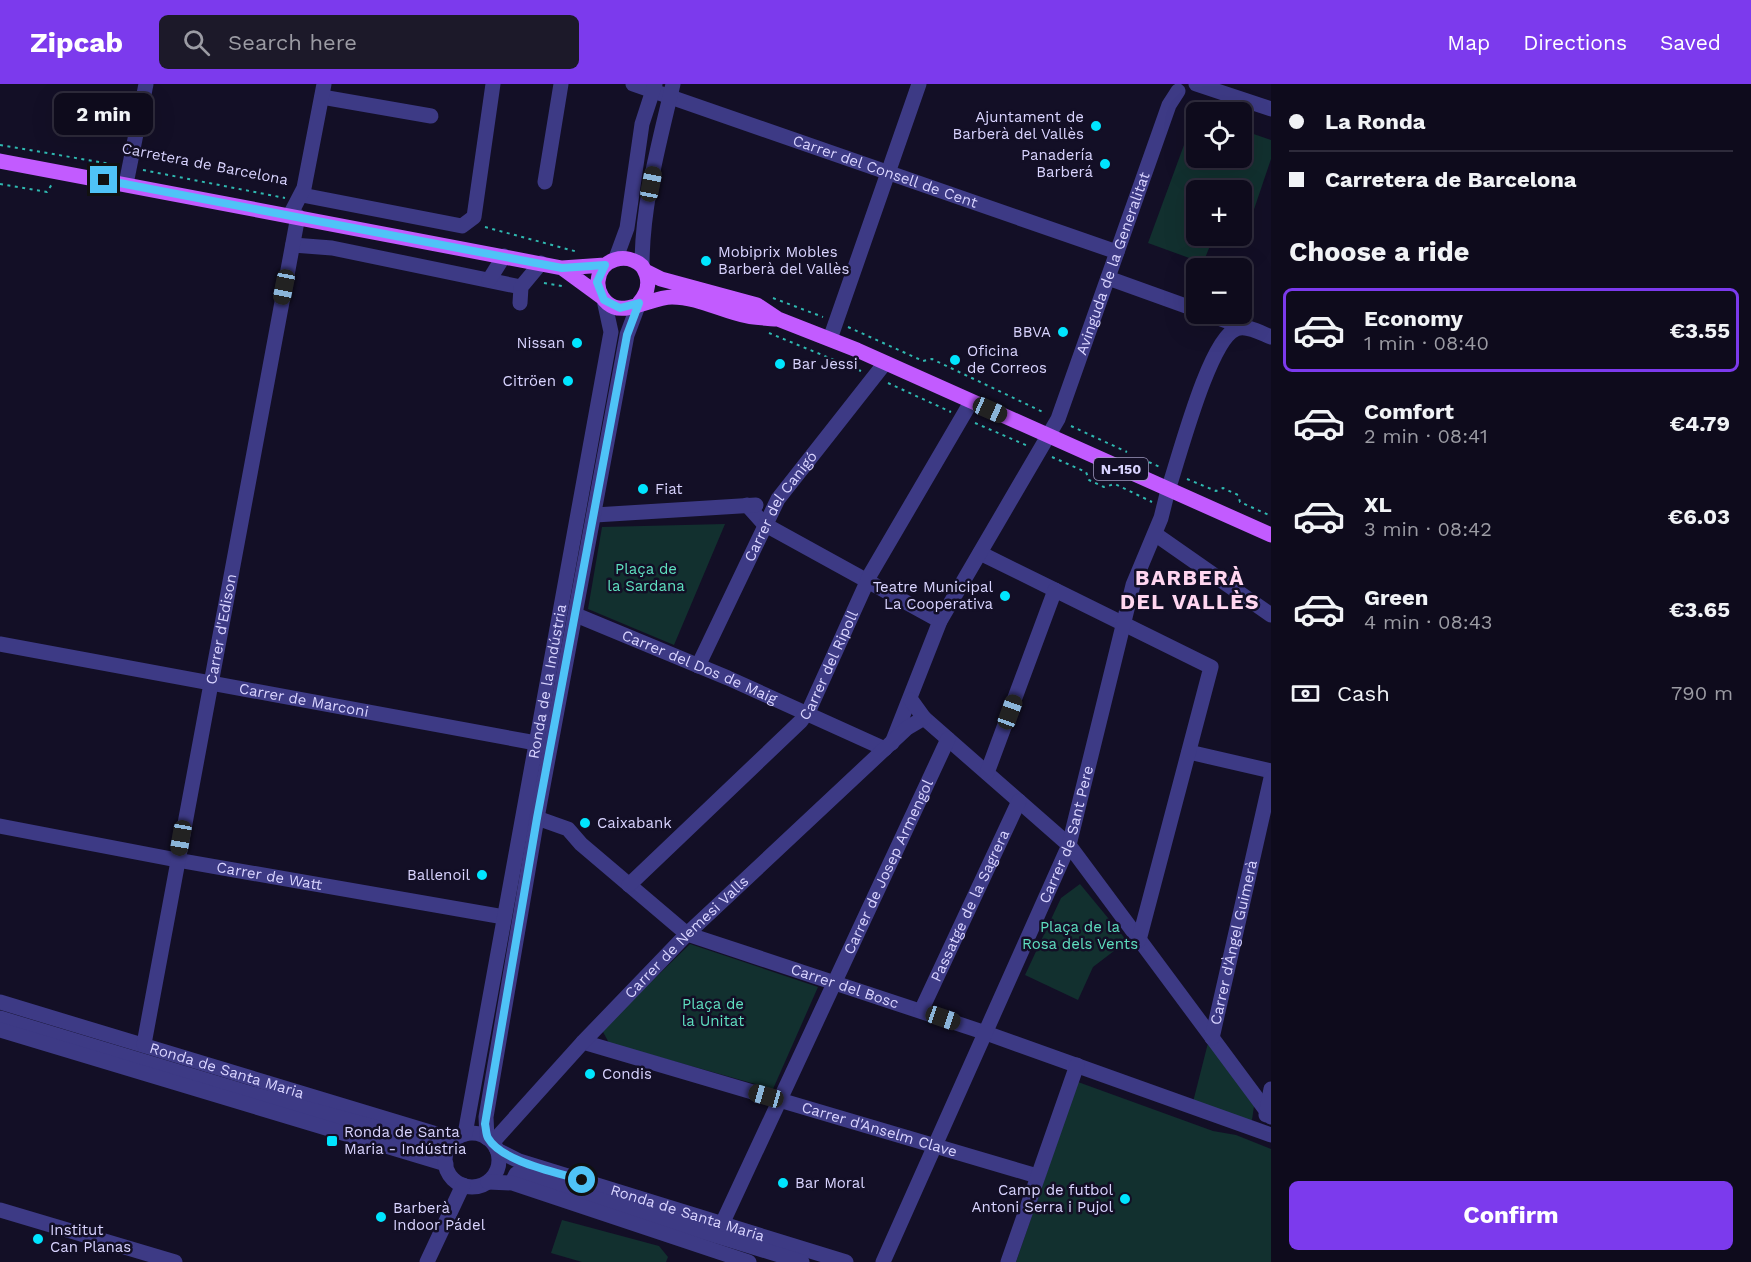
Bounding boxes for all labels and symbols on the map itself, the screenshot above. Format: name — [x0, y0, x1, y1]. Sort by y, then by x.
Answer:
callout: 2 min — [54, 93, 154, 135]
place label: Ajuntament de Barberà del Vallès — [953, 108, 1084, 143]
marker: Ajuntament de Barberà del Vallès — [1089, 119, 1103, 133]
street label: Carrer del Consell de Cent — [791, 131, 981, 212]
street label: Carretera de Barcelona — [120, 139, 290, 189]
place label: Panadería Barberá — [1021, 146, 1094, 181]
marker: Panadería Barberá — [1098, 157, 1112, 171]
car — [639, 165, 663, 203]
route end — [90, 166, 117, 193]
street label: Avinguda de la Generalitat — [1072, 169, 1154, 357]
place label: Mobiprix Mobles Barberà del Vallès — [718, 243, 850, 278]
marker: Mobiprix Mobles Barberà del Vallès — [699, 254, 713, 268]
car — [272, 268, 296, 306]
place label: BBVA — [1013, 323, 1051, 341]
marker: BBVA — [1056, 325, 1070, 339]
place label: Nissan — [516, 334, 565, 352]
marker: Nissan — [570, 336, 584, 350]
place label: Oficina de Correos — [967, 342, 1047, 377]
marker: Oficina de Correos — [948, 353, 962, 367]
place label: Bar Jessi — [792, 355, 858, 373]
marker: Bar Jessi — [773, 357, 787, 371]
place label: Citröen — [503, 372, 556, 390]
marker: Citröen — [561, 374, 575, 388]
car — [970, 394, 1010, 426]
street label: Carrer del Canigó — [740, 448, 821, 565]
road number: N-150 — [1094, 458, 1148, 480]
place label: Fiat — [655, 480, 683, 498]
marker: Fiat — [636, 482, 650, 496]
park label: Plaça de la Sardana — [607, 560, 685, 595]
district label: BARBERÀ DEL VALLÈS — [1120, 565, 1260, 614]
street label: Carrer d'Edison — [202, 572, 240, 686]
place label: Teatre Municipal La Cooperativa — [873, 578, 993, 613]
marker: Teatre Municipal La Cooperativa — [998, 589, 1012, 603]
street label: Ronda de la Indústria — [524, 602, 570, 760]
street label: Carrer del Ripoll — [795, 607, 862, 724]
street label: Carrer del Dos de Maig — [619, 626, 780, 708]
street label: Carrer de Marconi — [238, 679, 370, 721]
car — [995, 692, 1025, 732]
street label: Carrer de Sant Pere — [1035, 764, 1097, 906]
street label: Carrer de Josep Armengol — [840, 776, 937, 957]
place label: Caixabank — [597, 814, 672, 832]
marker: Caixabank — [578, 816, 592, 830]
car — [169, 819, 193, 857]
street label: Passatge de la Sagrera — [927, 827, 1013, 985]
street label: Carrer de Watt — [215, 858, 324, 894]
street label: Carrer d'Àngel Guimerà — [1206, 858, 1261, 1026]
place label: Ballenoil — [407, 866, 470, 884]
marker: Ballenoil — [475, 868, 489, 882]
street label: Carrer de Nemesi Valls — [621, 872, 752, 1002]
park label: Plaça de la Rosa dels Vents — [1022, 918, 1138, 953]
street label: Carrer del Bosc — [788, 960, 901, 1013]
park label: Plaça de la Unitat — [682, 995, 745, 1030]
car — [923, 1004, 963, 1032]
street label: Ronda de Santa Maria — [147, 1039, 307, 1103]
place label: Condis — [602, 1065, 652, 1083]
marker: Condis — [583, 1067, 597, 1081]
car — [746, 1082, 786, 1110]
street label: Carrer d'Anselm Clave — [800, 1098, 959, 1161]
place label: Ronda de Santa Maria - Indústria — [344, 1123, 467, 1158]
marker: Ronda de Santa Maria - Indústria — [325, 1134, 339, 1148]
route start — [568, 1166, 595, 1193]
place label: Bar Moral — [795, 1174, 865, 1192]
marker: Bar Moral — [776, 1176, 790, 1190]
street label: Ronda de Santa Maria — [608, 1181, 767, 1245]
place label: Camp de futbol Antoni Serra i Pujol — [972, 1181, 1113, 1216]
marker: Camp de futbol Antoni Serra i Pujol — [1118, 1192, 1132, 1206]
place label: Barberà Indoor Pádel — [393, 1199, 486, 1234]
marker: Barberà Indoor Pádel — [374, 1210, 388, 1224]
place label: Institut Can Planas — [50, 1221, 131, 1256]
marker: Institut Can Planas — [31, 1232, 45, 1246]

